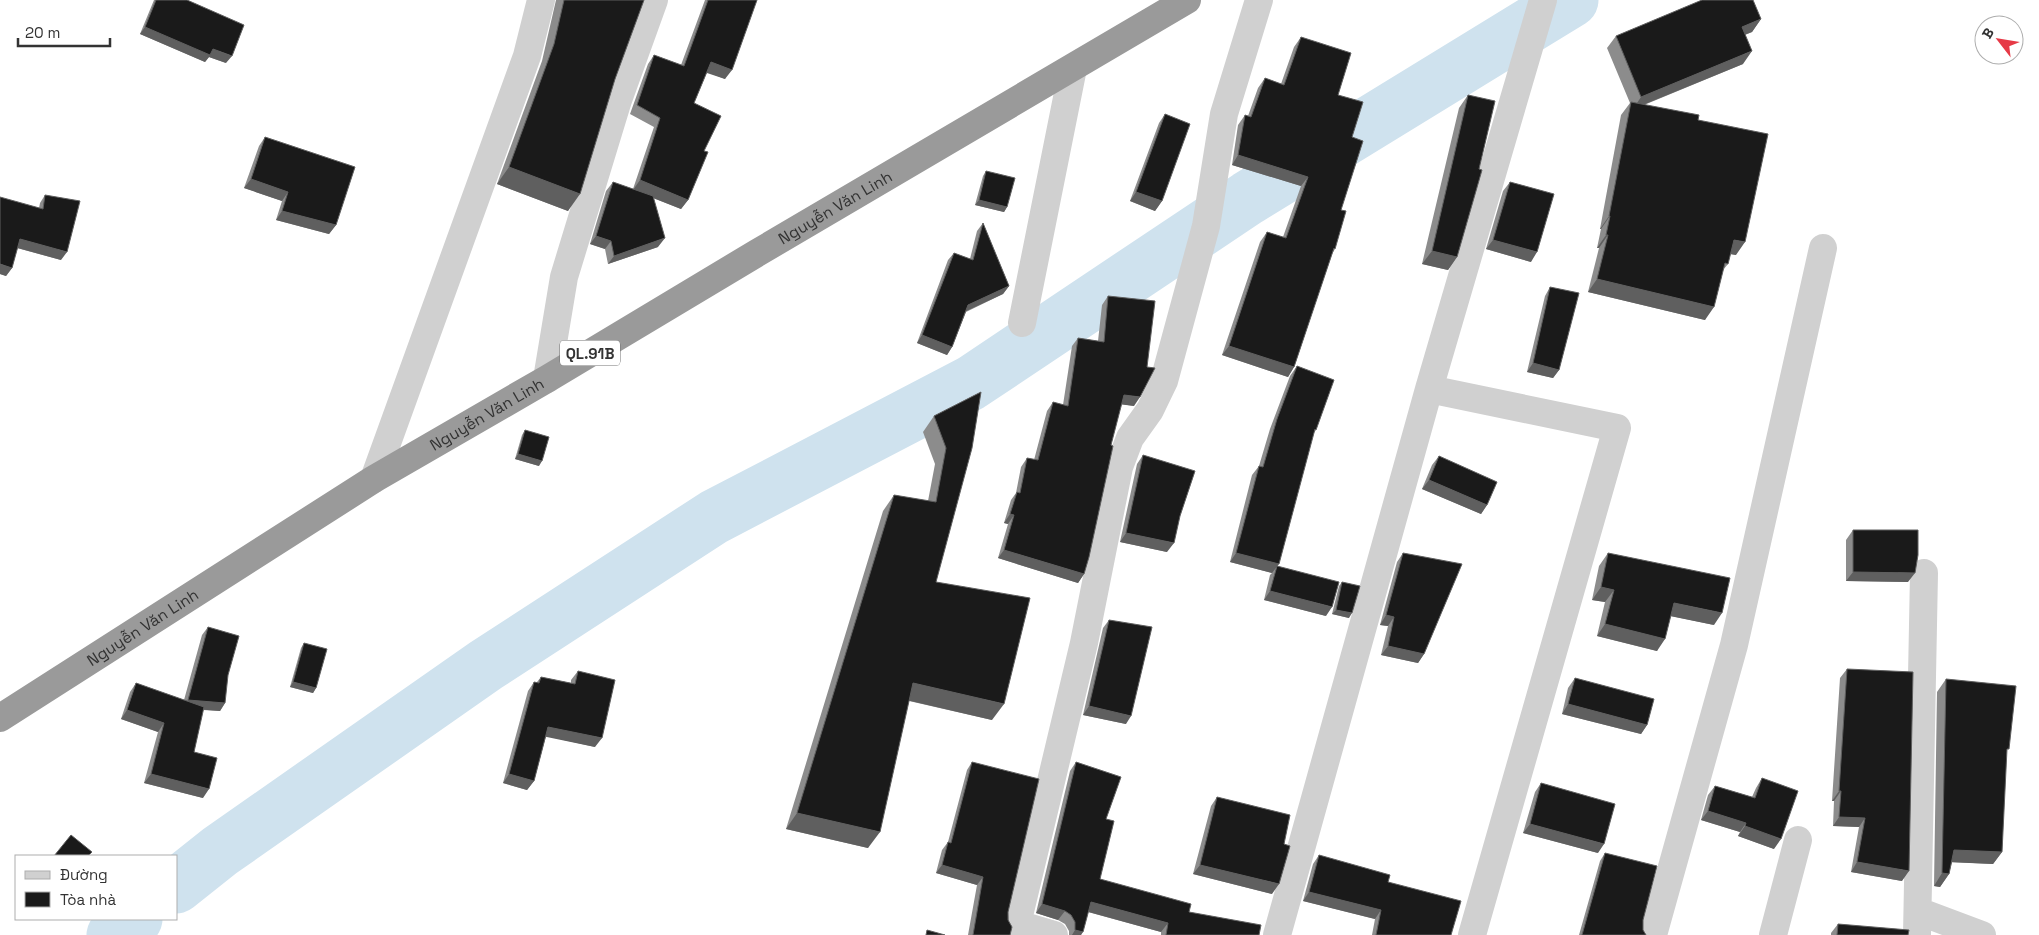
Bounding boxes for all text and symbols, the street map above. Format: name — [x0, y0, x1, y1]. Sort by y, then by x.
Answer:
scale bar — [18, 15, 110, 47]
north arrow — [1974, 15, 2024, 65]
text: 20 m — [25, 23, 60, 42]
text: B — [1978, 25, 1998, 42]
street label: Nguyễn Văn Linh — [774, 166, 896, 249]
road number: QL.91B — [560, 340, 620, 366]
street label: Nguyễn Văn Linh — [426, 373, 548, 455]
street label: Nguyễn Văn Linh — [83, 584, 202, 670]
legend — [15, 855, 178, 920]
text: Đường — [60, 865, 108, 884]
text: Tòa nhà — [60, 890, 116, 909]

